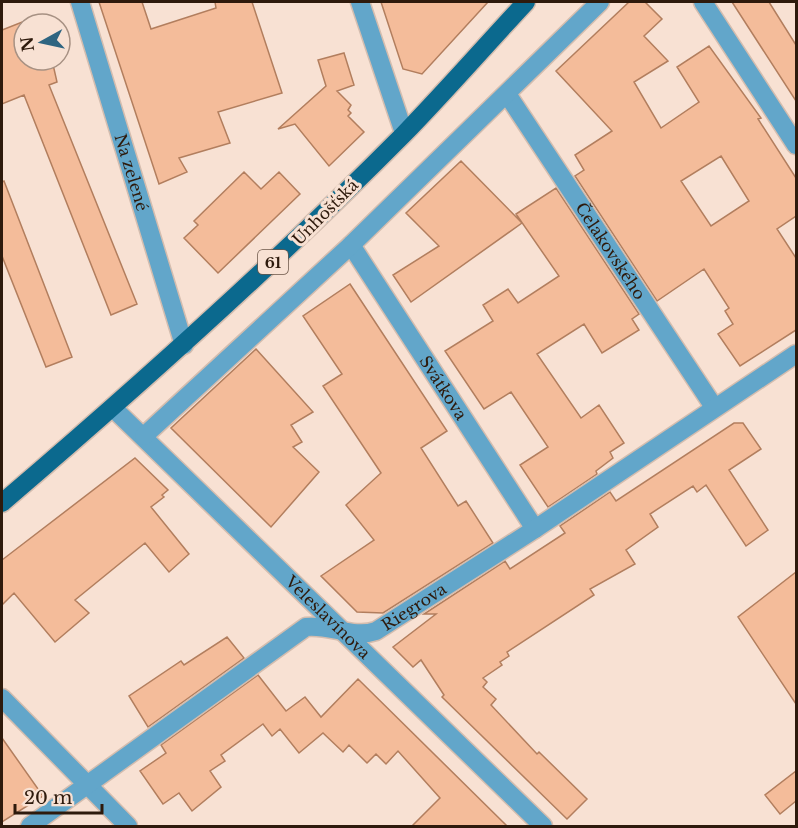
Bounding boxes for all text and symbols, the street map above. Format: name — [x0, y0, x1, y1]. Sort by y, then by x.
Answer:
north arrow — [12, 12, 72, 72]
text: N — [16, 35, 38, 53]
street label: Na zelené — [110, 131, 153, 213]
street label: Unhošťská — [288, 175, 362, 249]
street label: Čelakovského — [571, 198, 650, 303]
road number: 61 — [258, 250, 288, 274]
street label: Svátkova — [415, 352, 472, 424]
street label: Veleslavínova — [281, 571, 375, 663]
street label: Riegrova — [378, 579, 450, 635]
scale bar — [15, 777, 102, 815]
text: 20 m — [24, 787, 72, 809]

